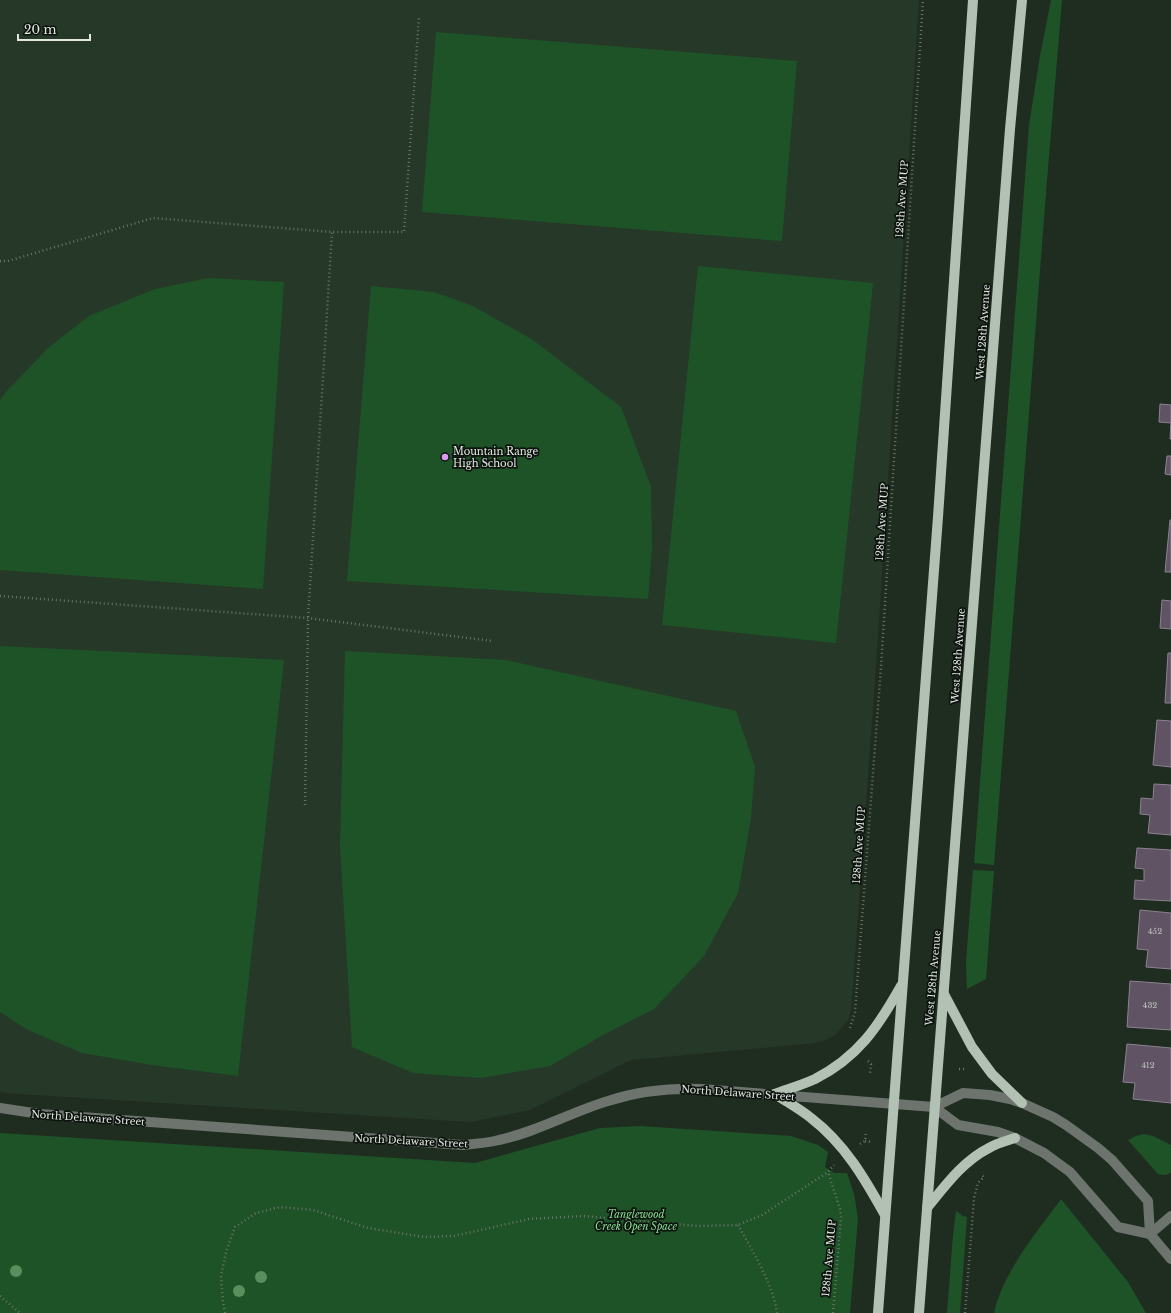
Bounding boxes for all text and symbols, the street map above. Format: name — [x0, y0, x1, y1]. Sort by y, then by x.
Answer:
scale bar — [18, 16, 90, 42]
text: 20 m — [24, 22, 56, 37]
street label: 128th Ave MUP — [893, 160, 911, 238]
street label: West 128th Avenue — [973, 284, 993, 381]
place label: Mountain Range High School — [453, 445, 538, 470]
marker: Mountain Range High School — [440, 452, 450, 462]
street label: 128th Ave MUP — [873, 483, 891, 561]
street label: West 128th Avenue — [948, 608, 968, 705]
street label: 128th Ave MUP — [850, 806, 868, 884]
house number: 452 — [1148, 926, 1162, 936]
street label: West 128th Avenue — [922, 929, 944, 1027]
house number: 432 — [1143, 1000, 1157, 1010]
house number: 412 — [1141, 1060, 1155, 1070]
street label: North Delaware Street — [681, 1083, 796, 1103]
street label: North Delaware Street — [31, 1108, 146, 1128]
street label: North Delaware Street — [354, 1132, 468, 1150]
park label: Tanglewood Creek Open Space — [595, 1208, 677, 1233]
street label: 128th Ave MUP — [819, 1219, 839, 1297]

